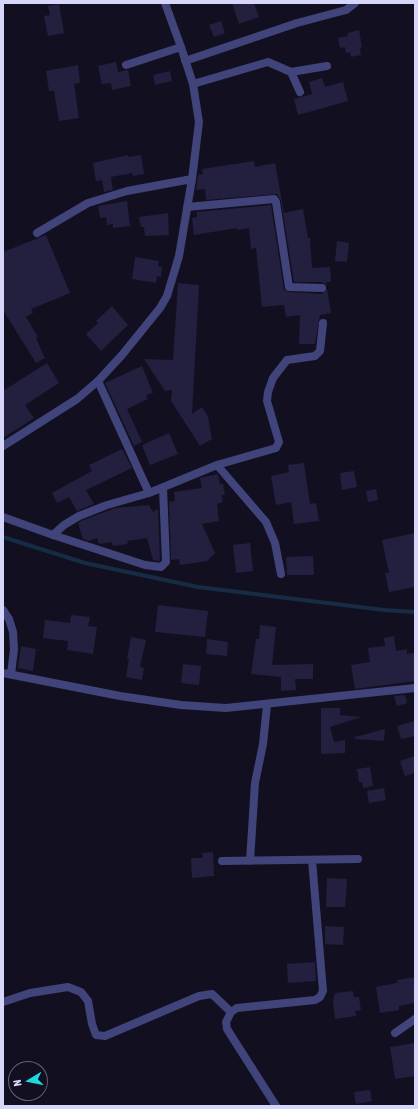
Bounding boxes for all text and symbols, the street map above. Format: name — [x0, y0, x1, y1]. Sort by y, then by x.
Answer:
north arrow — [8, 1061, 48, 1101]
text: N — [11, 1079, 24, 1087]

